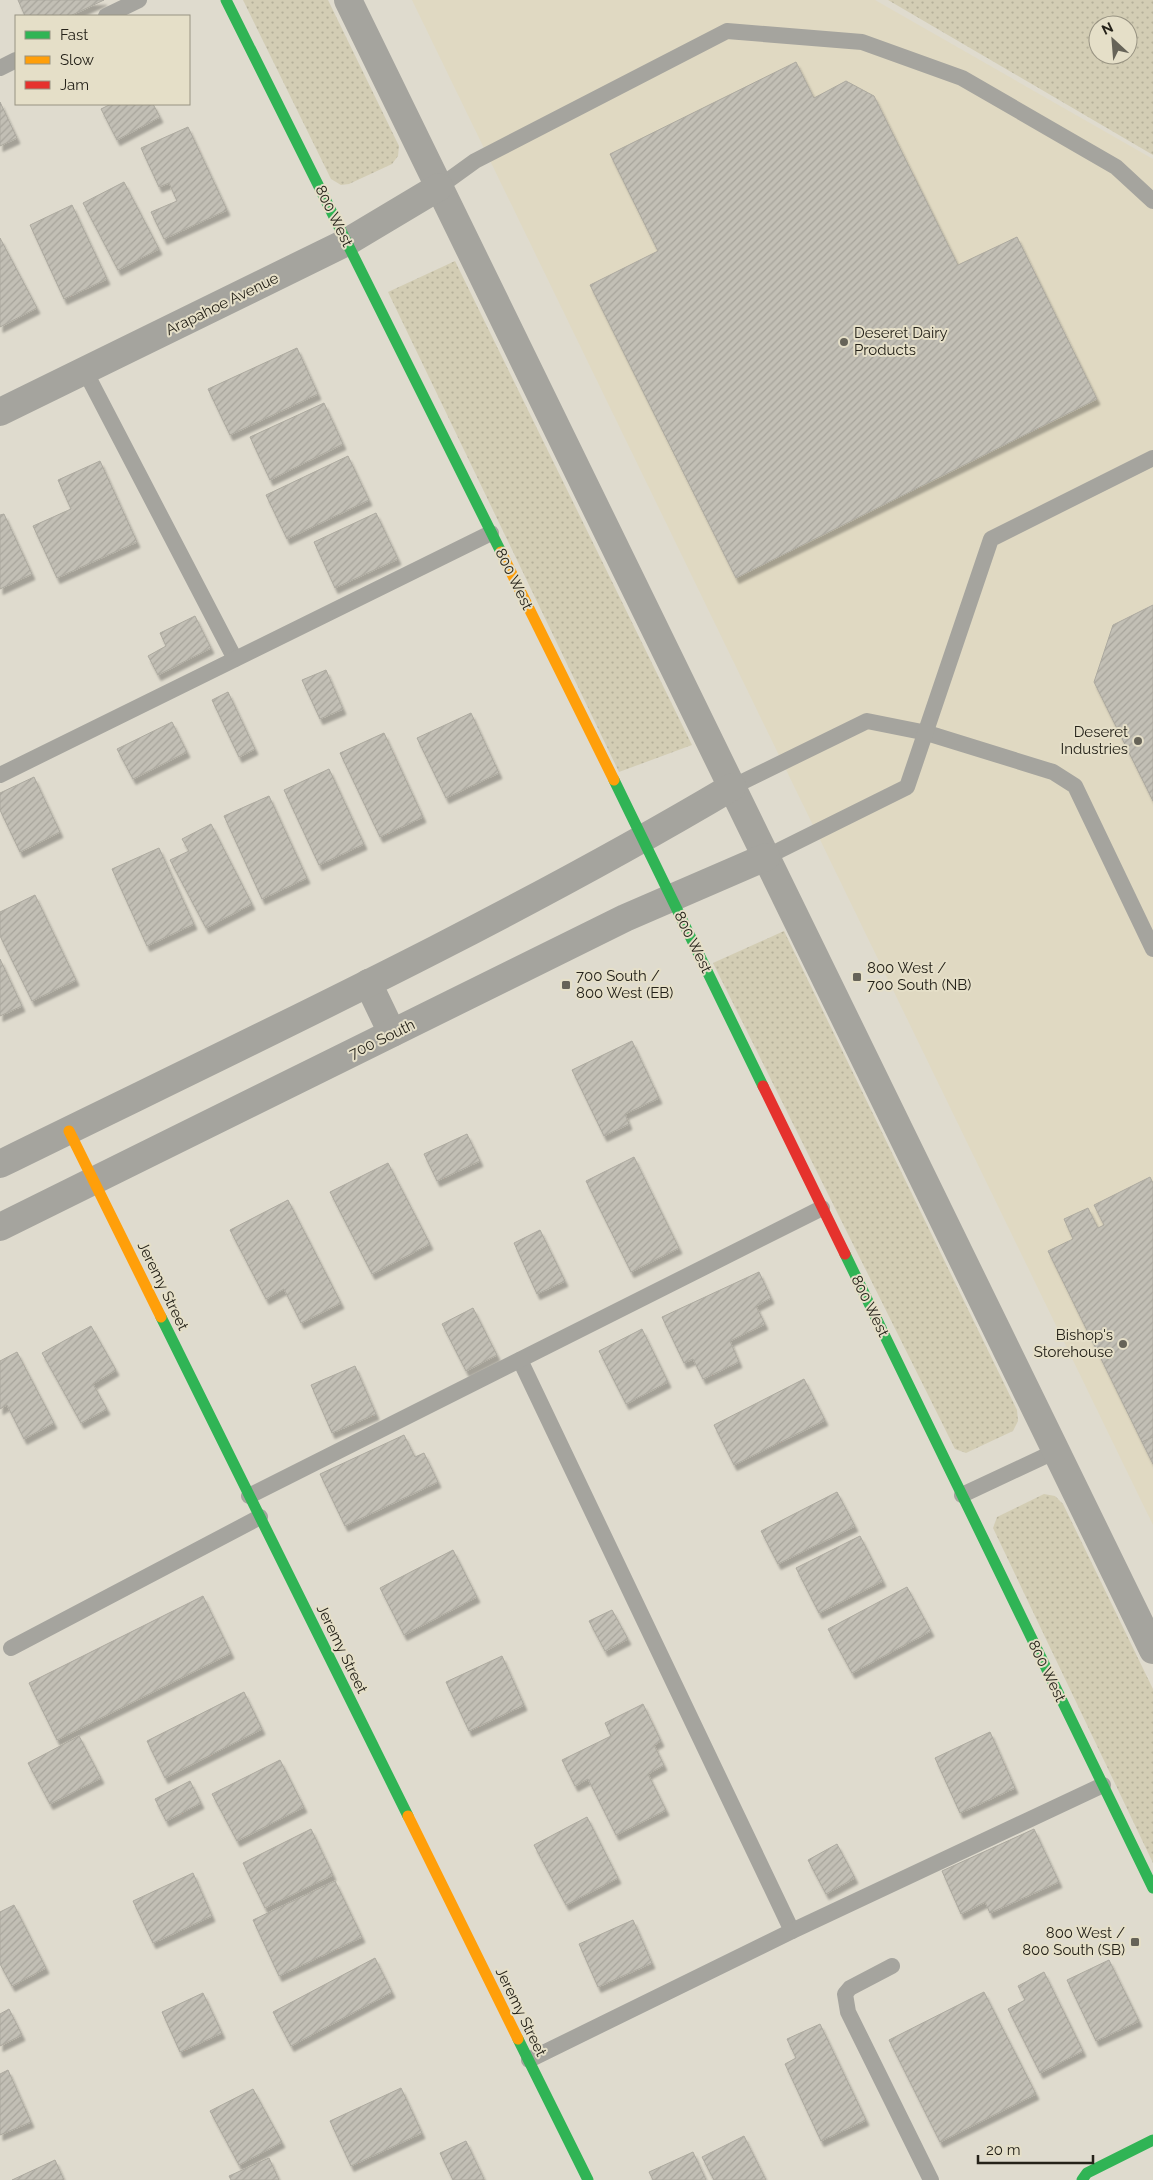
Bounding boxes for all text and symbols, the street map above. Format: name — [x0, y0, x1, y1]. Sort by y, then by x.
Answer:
legend — [15, 15, 190, 105]
north arrow — [1088, 15, 1138, 65]
text: N — [1099, 19, 1116, 38]
text: Fast — [60, 26, 88, 44]
text: Slow — [60, 51, 94, 69]
text: Jam — [60, 76, 89, 94]
street label: 800 West — [311, 182, 357, 250]
street label: Arapahoe Avenue — [163, 269, 282, 339]
place label: Deseret Dairy Products — [854, 324, 948, 359]
marker: Deseret Dairy Products — [838, 336, 850, 348]
street label: 800 West — [491, 545, 537, 613]
place label: Deseret Industries — [1060, 723, 1128, 758]
marker: Deseret Industries — [1132, 735, 1144, 747]
street label: 800 West — [670, 908, 716, 976]
place label: 800 West / 700 South (NB) — [867, 959, 971, 994]
place label: 700 South / 800 West (EB) — [576, 967, 673, 1002]
marker: 800 West / 700 South (NB) — [851, 971, 863, 983]
marker: 700 South / 800 West (EB) — [560, 979, 572, 991]
street label: 700 South — [346, 1015, 418, 1063]
street label: Jeremy Street — [134, 1239, 192, 1333]
street label: 800 West — [847, 1272, 893, 1340]
place label: Bishop's Storehouse — [1034, 1326, 1113, 1361]
marker: Bishop's Storehouse — [1117, 1338, 1129, 1350]
street label: Jeremy Street — [313, 1602, 371, 1696]
street label: 800 West — [1024, 1637, 1070, 1705]
place label: 800 West / 800 South (SB) — [1022, 1924, 1125, 1959]
marker: 800 West / 800 South (SB) — [1129, 1936, 1141, 1948]
street label: Jeremy Street — [492, 1965, 550, 2059]
scale bar — [978, 2132, 1093, 2164]
text: 20 m — [986, 2141, 1021, 2159]

